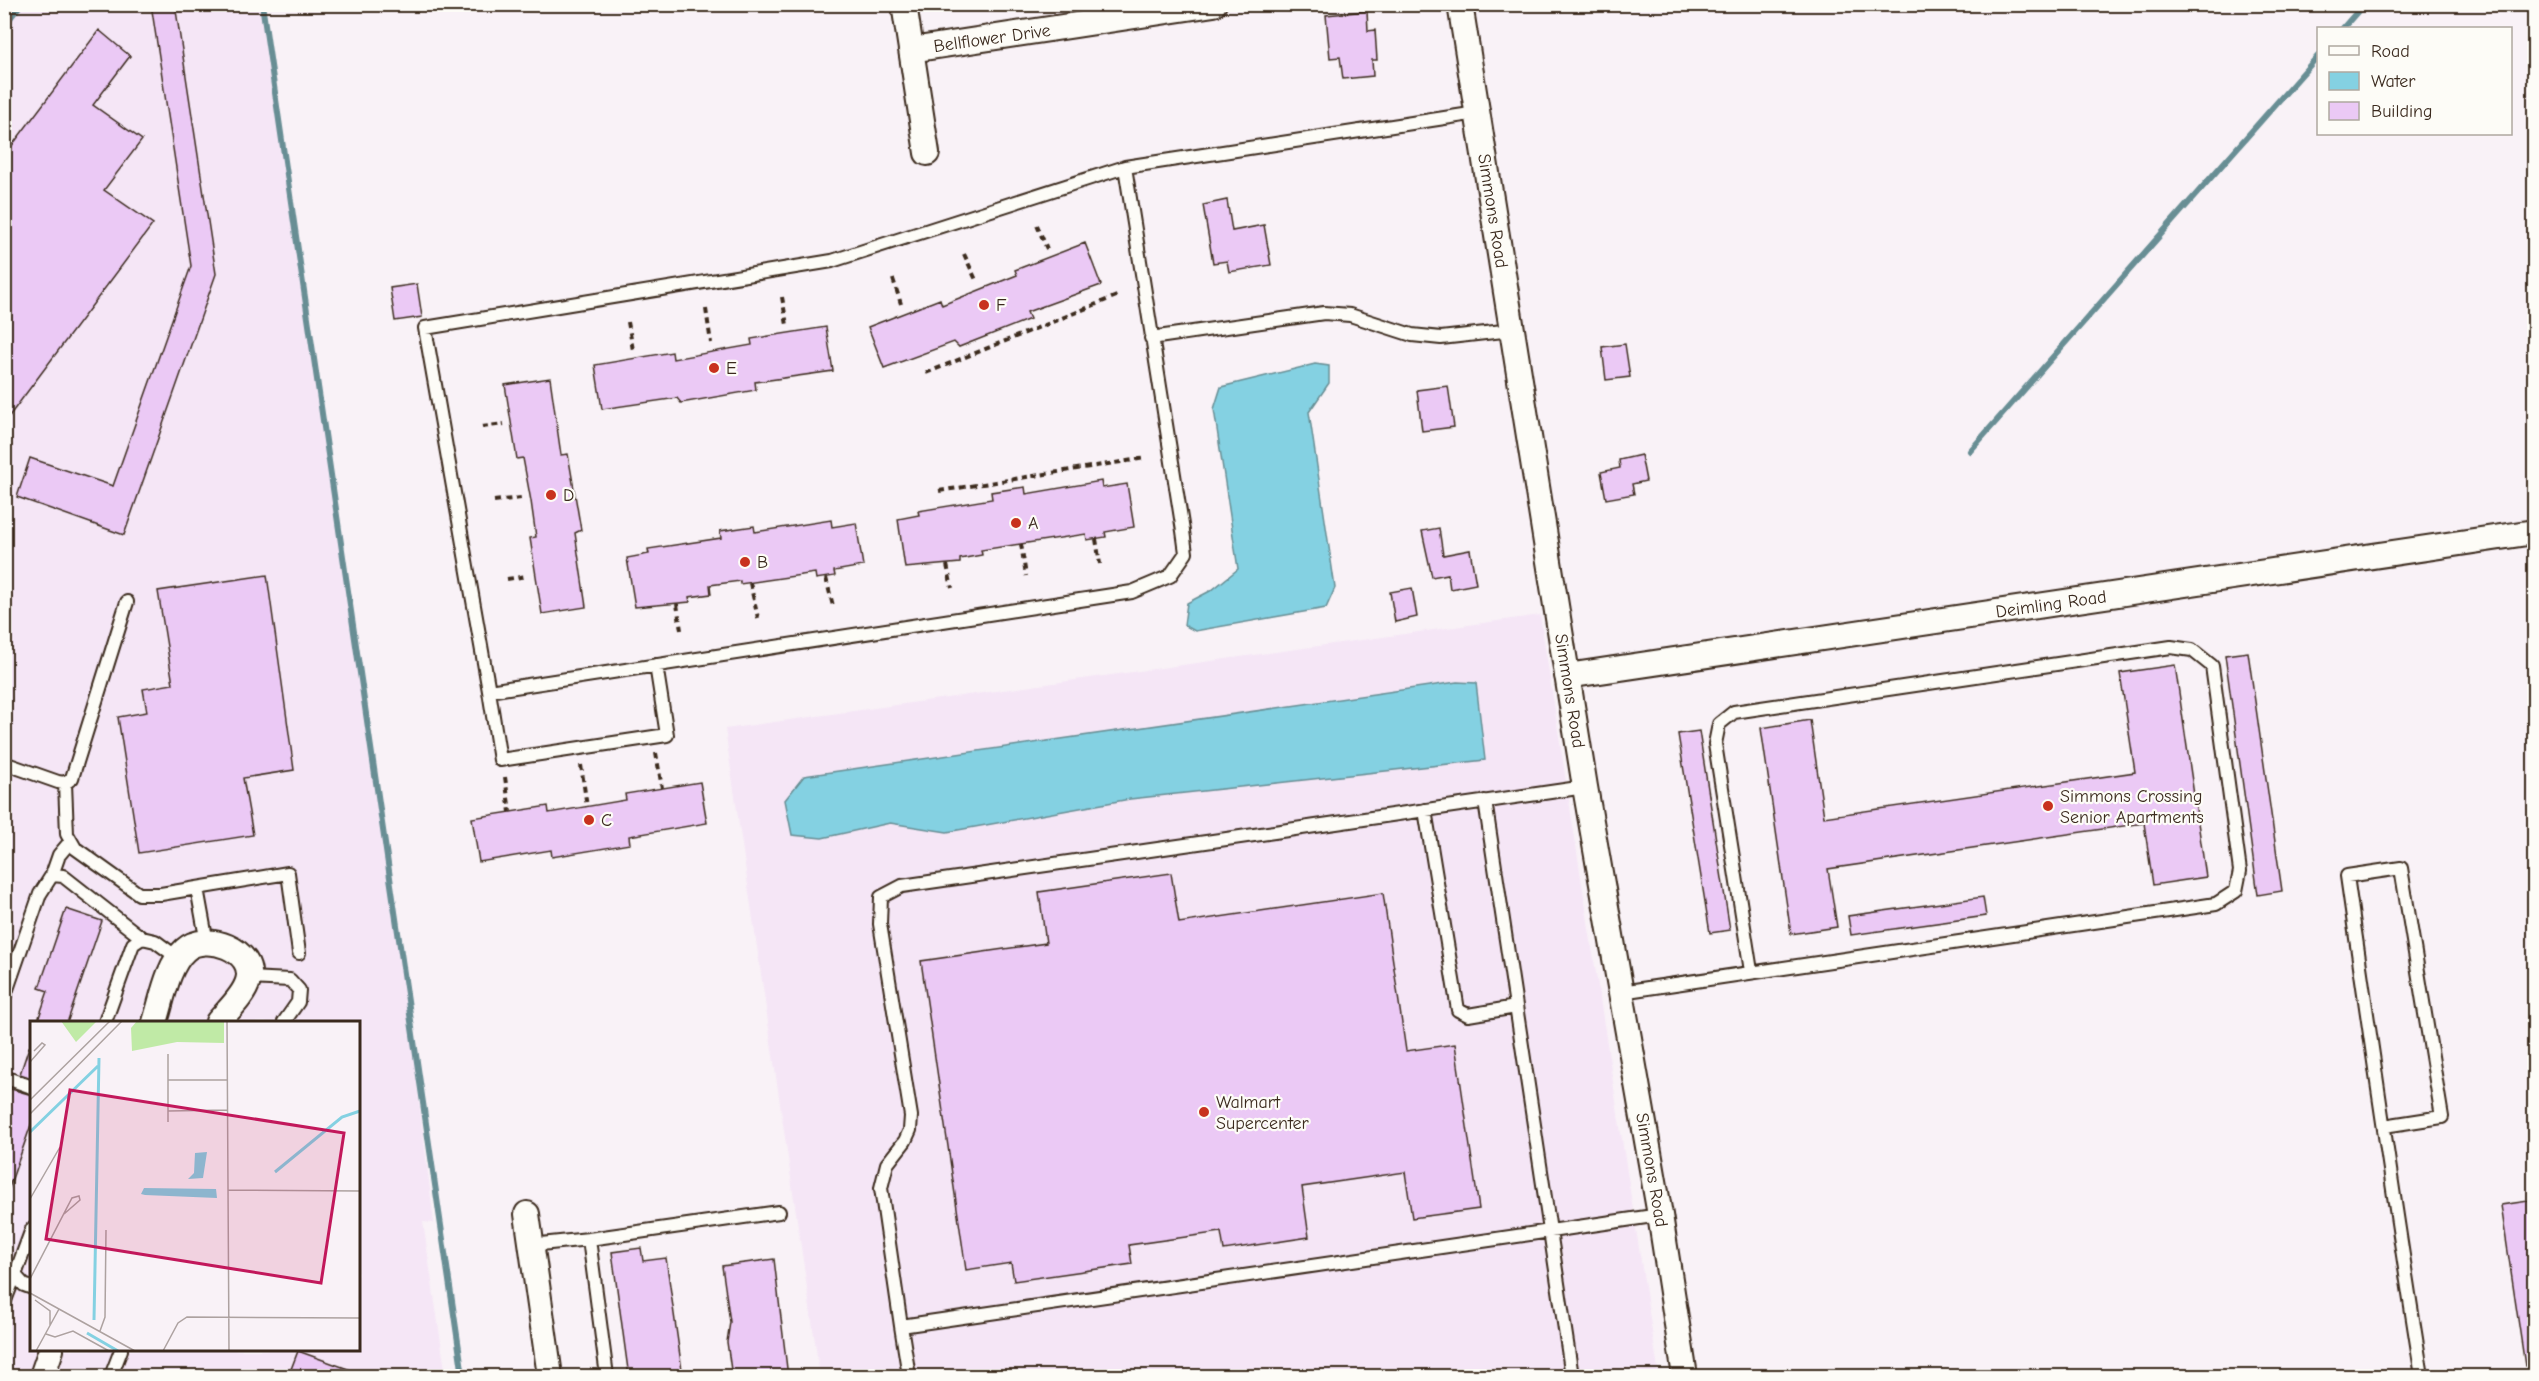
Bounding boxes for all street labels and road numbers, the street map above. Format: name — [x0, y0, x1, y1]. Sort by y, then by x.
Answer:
street label: Bellflower Drive — [932, 20, 1052, 57]
street label: Simmons Road — [1473, 152, 1512, 270]
street label: Deimling Road — [1994, 586, 2108, 623]
street label: Simmons Road — [1550, 632, 1589, 750]
street label: Simmons Road — [1631, 1111, 1672, 1229]

